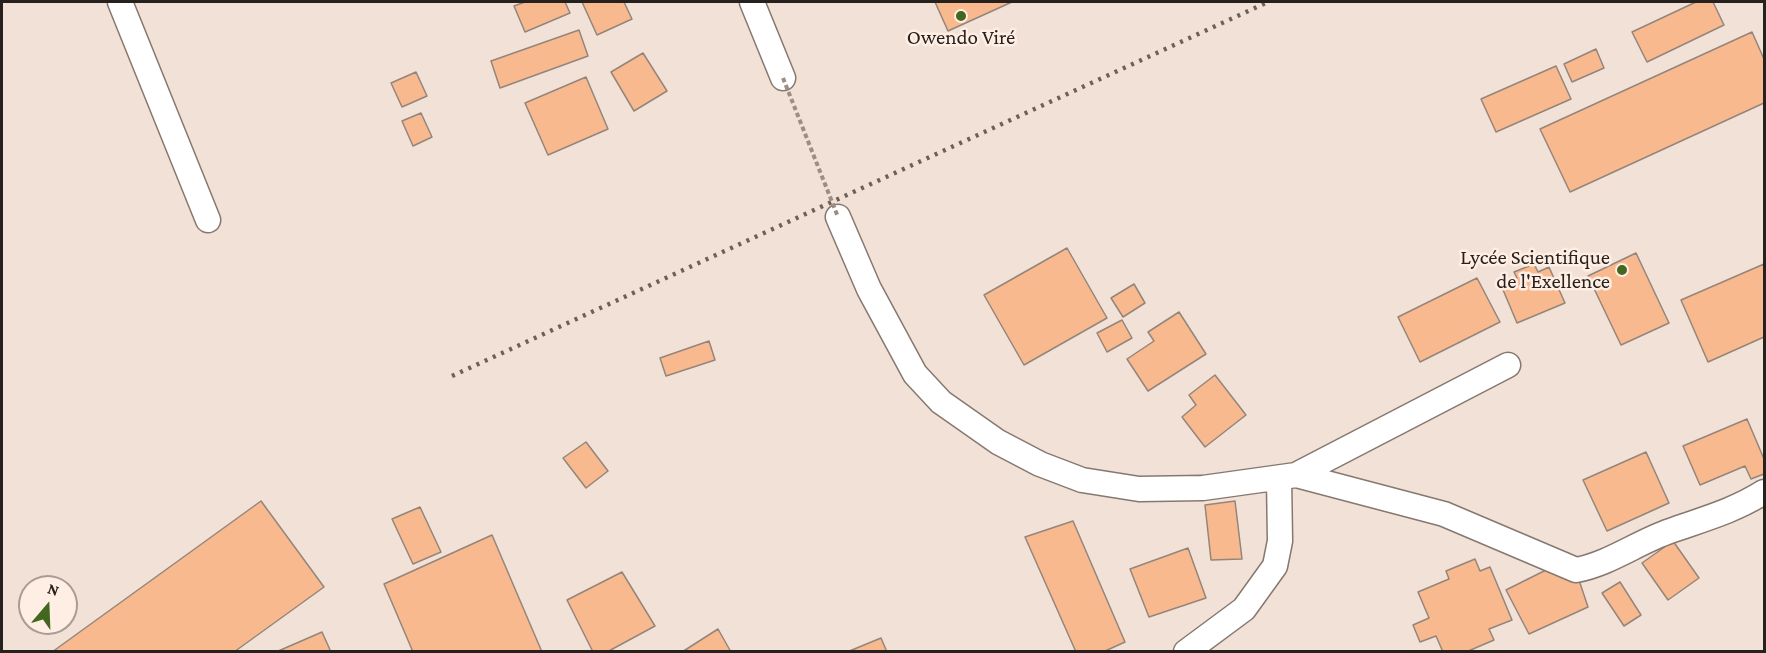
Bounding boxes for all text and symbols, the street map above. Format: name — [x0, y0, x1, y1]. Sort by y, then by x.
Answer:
marker: Owendo Viré — [954, 9, 968, 23]
place label: Owendo Viré — [907, 25, 1015, 51]
place label: Lycée Scientifique de l'Exellence — [1460, 245, 1610, 295]
marker: Lycée Scientifique de l'Exellence — [1615, 263, 1629, 277]
north arrow — [18, 575, 78, 635]
text: N — [45, 580, 61, 599]

